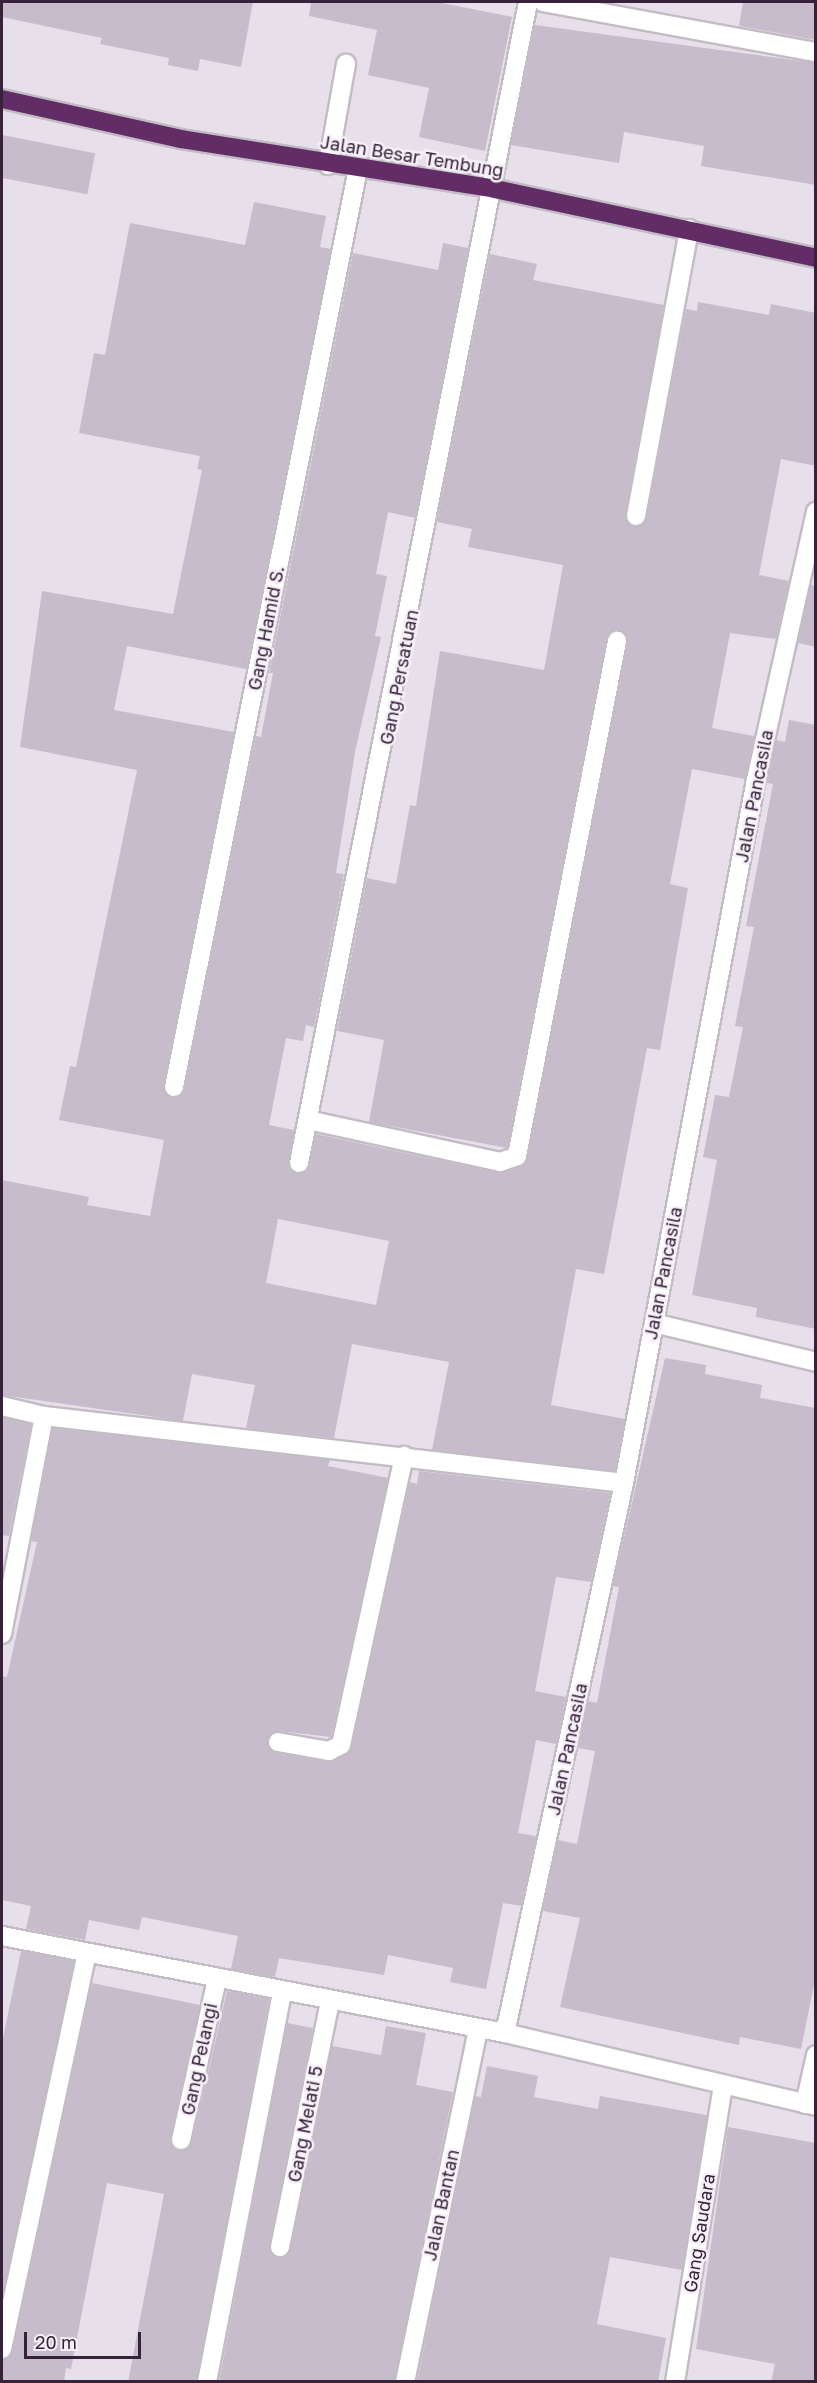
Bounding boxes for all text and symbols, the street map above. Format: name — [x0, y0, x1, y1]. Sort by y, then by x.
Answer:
street label: Jalan Besar Tembung — [319, 131, 505, 181]
street label: Gang Hamid S. — [243, 564, 289, 692]
street label: Gang Persatuan — [375, 607, 423, 747]
street label: Jalan Pancasila — [731, 728, 777, 864]
street label: Jalan Pancasila — [640, 1205, 686, 1341]
street label: Jalan Pancasila — [542, 1681, 592, 1817]
street label: Gang Pelangi — [177, 2001, 221, 2117]
street label: Gang Melati 5 — [283, 2064, 327, 2184]
street label: Jalan Bantan — [419, 2147, 463, 2263]
street label: Gang Saudara — [679, 2172, 719, 2294]
scale bar — [27, 2320, 144, 2358]
text: 20 m — [35, 2331, 77, 2353]

